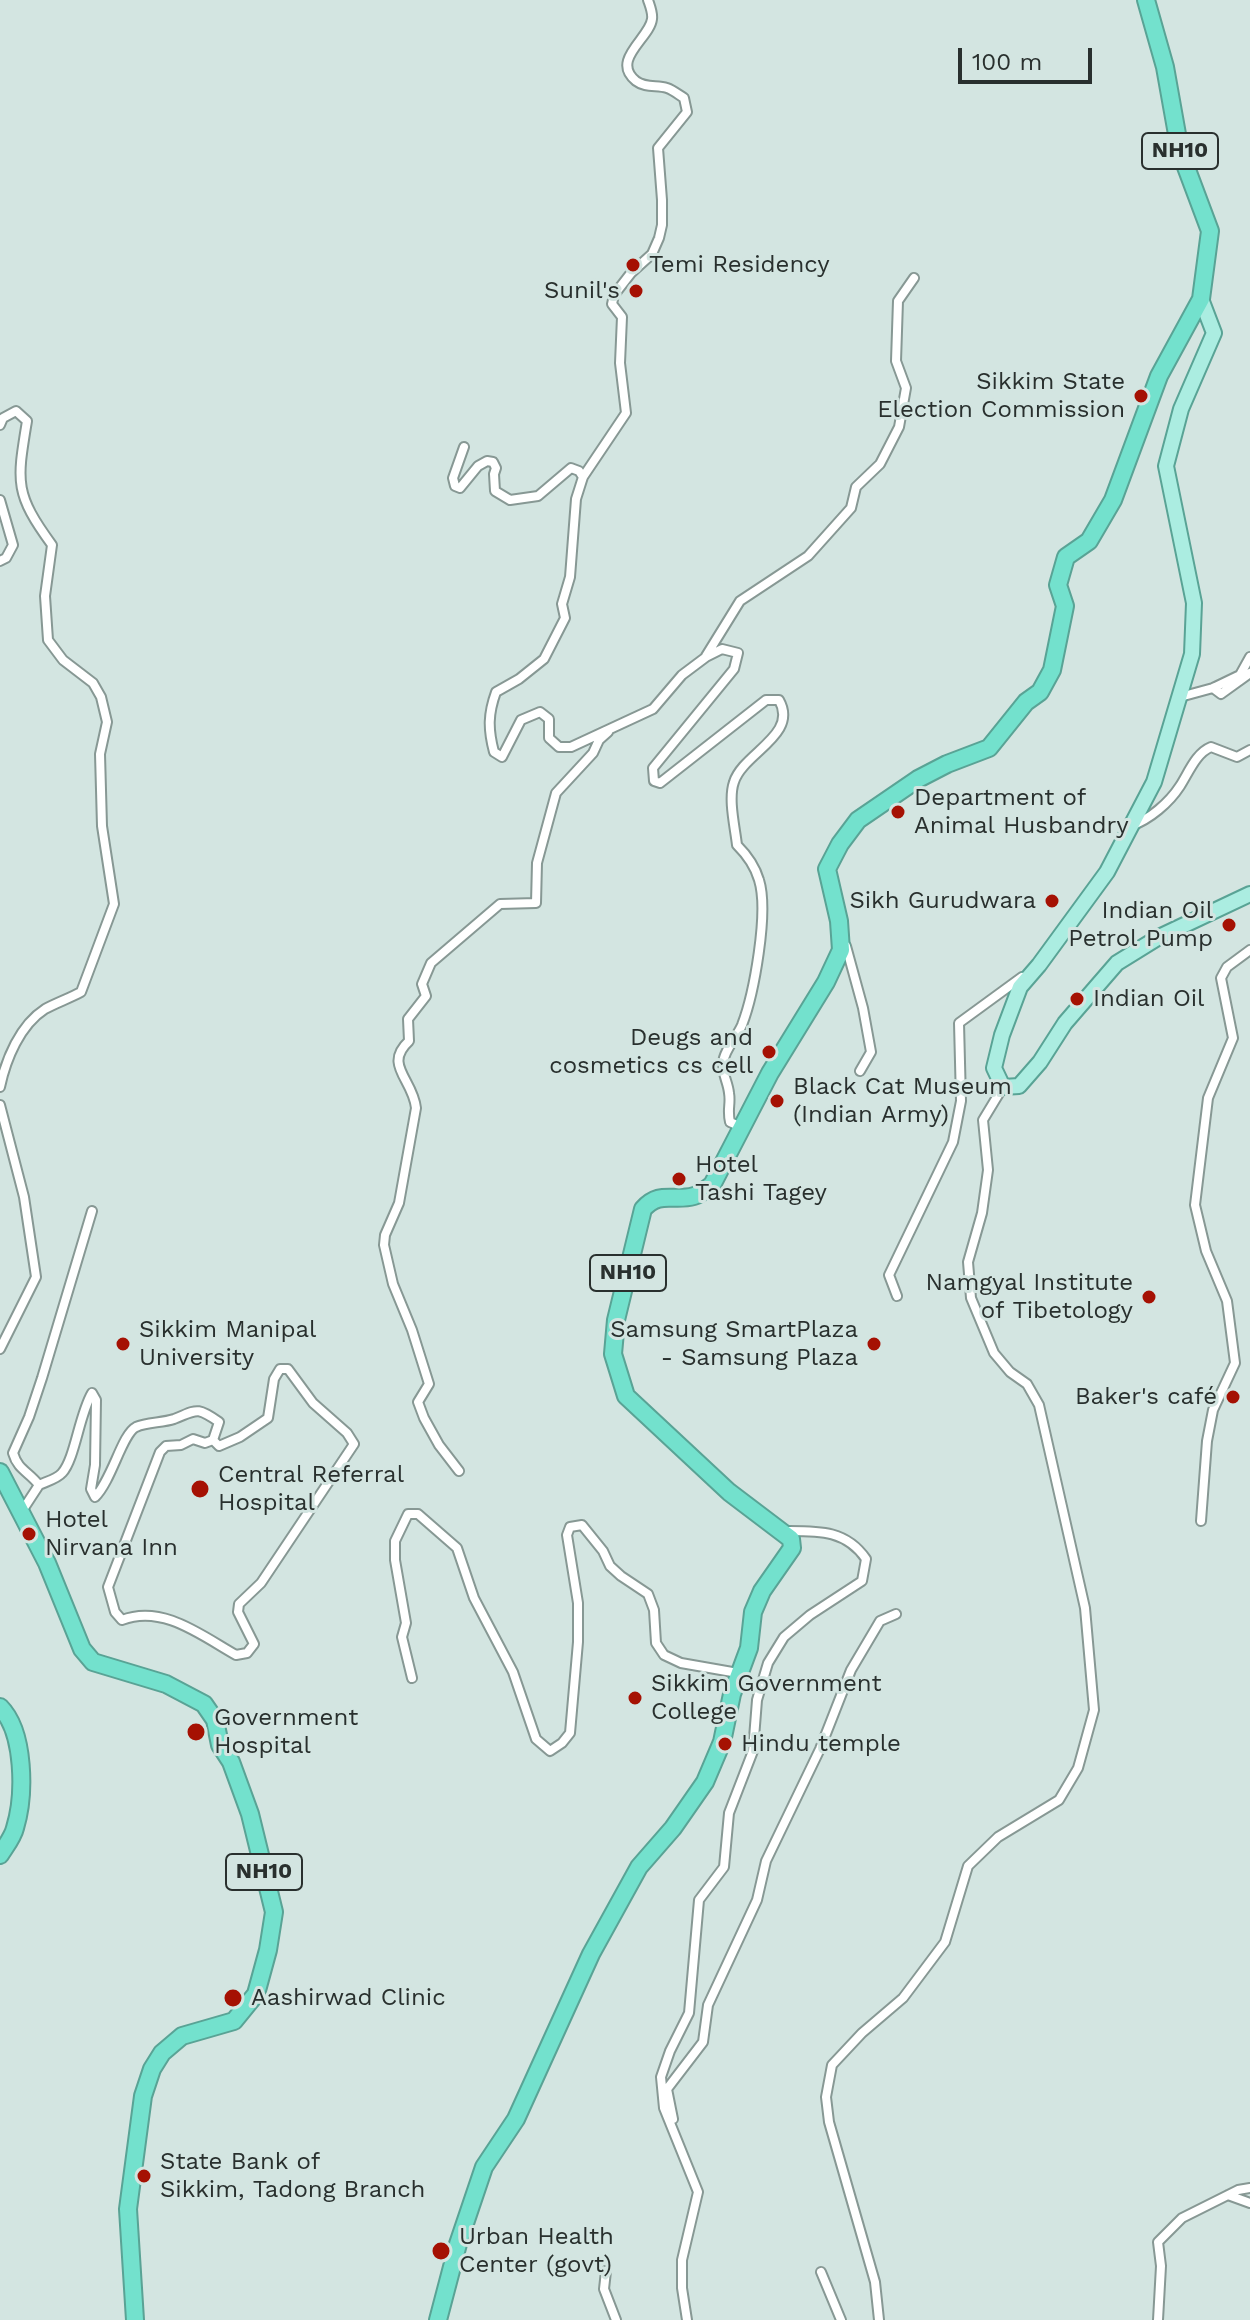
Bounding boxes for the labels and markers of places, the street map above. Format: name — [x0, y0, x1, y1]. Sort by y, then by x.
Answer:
place label: Temi Residency — [649, 251, 830, 279]
marker: Temi Residency — [624, 256, 642, 274]
place label: Sunil's — [544, 277, 620, 305]
marker: Sunil's — [627, 282, 645, 300]
place label: Sikkim State Election Commission — [877, 368, 1125, 424]
marker: Sikkim State Election Commission — [1132, 387, 1150, 405]
place label: Department of Animal Husbandry — [914, 784, 1129, 840]
marker: Department of Animal Husbandry — [889, 803, 907, 821]
place label: Sikh Gurudwara — [849, 887, 1036, 915]
marker: Sikh Gurudwara — [1043, 892, 1061, 910]
place label: Indian Oil Petrol Pump — [1068, 897, 1213, 953]
marker: Indian Oil Petrol Pump — [1220, 916, 1238, 934]
place label: Indian Oil — [1093, 985, 1204, 1013]
marker: Indian Oil — [1068, 990, 1086, 1008]
place label: Deugs and cosmetics cs cell — [549, 1024, 753, 1080]
marker: Deugs and cosmetics cs cell — [760, 1043, 778, 1061]
place label: Black Cat Museum (Indian Army) — [793, 1073, 1012, 1129]
marker: Black Cat Museum (Indian Army) — [768, 1092, 786, 1110]
place label: Hotel Tashi Tagey — [695, 1151, 827, 1207]
marker: Hotel Tashi Tagey — [670, 1170, 688, 1188]
place label: Namgyal Institute of Tibetology — [925, 1269, 1133, 1325]
marker: Namgyal Institute of Tibetology — [1140, 1288, 1158, 1306]
place label: Sikkim Manipal University — [139, 1316, 316, 1372]
place label: Samsung SmartPlaza - Samsung Plaza — [610, 1316, 858, 1372]
marker: Sikkim Manipal University — [114, 1335, 132, 1353]
marker: Samsung SmartPlaza - Samsung Plaza — [865, 1335, 883, 1353]
place label: Baker's café — [1075, 1383, 1217, 1411]
marker: Baker's café — [1224, 1388, 1242, 1406]
place label: Central Referral Hospital — [218, 1461, 404, 1517]
marker: Central Referral Hospital — [189, 1478, 211, 1500]
place label: Hotel Nirvana Inn — [45, 1506, 178, 1562]
marker: Hotel Nirvana Inn — [20, 1525, 38, 1543]
place label: Sikkim Government College — [651, 1670, 882, 1726]
marker: Sikkim Government College — [626, 1689, 644, 1707]
place label: Government Hospital — [214, 1704, 358, 1760]
marker: Government Hospital — [185, 1721, 207, 1743]
place label: Hindu temple — [741, 1730, 901, 1758]
marker: Hindu temple — [716, 1735, 734, 1753]
place label: Aashirwad Clinic — [251, 1984, 446, 2012]
marker: Aashirwad Clinic — [222, 1987, 244, 2009]
place label: State Bank of Sikkim, Tadong Branch — [160, 2148, 425, 2204]
marker: State Bank of Sikkim, Tadong Branch — [135, 2167, 153, 2185]
place label: Urban Health Center (govt) — [459, 2223, 614, 2279]
marker: Urban Health Center (govt) — [430, 2240, 452, 2262]

